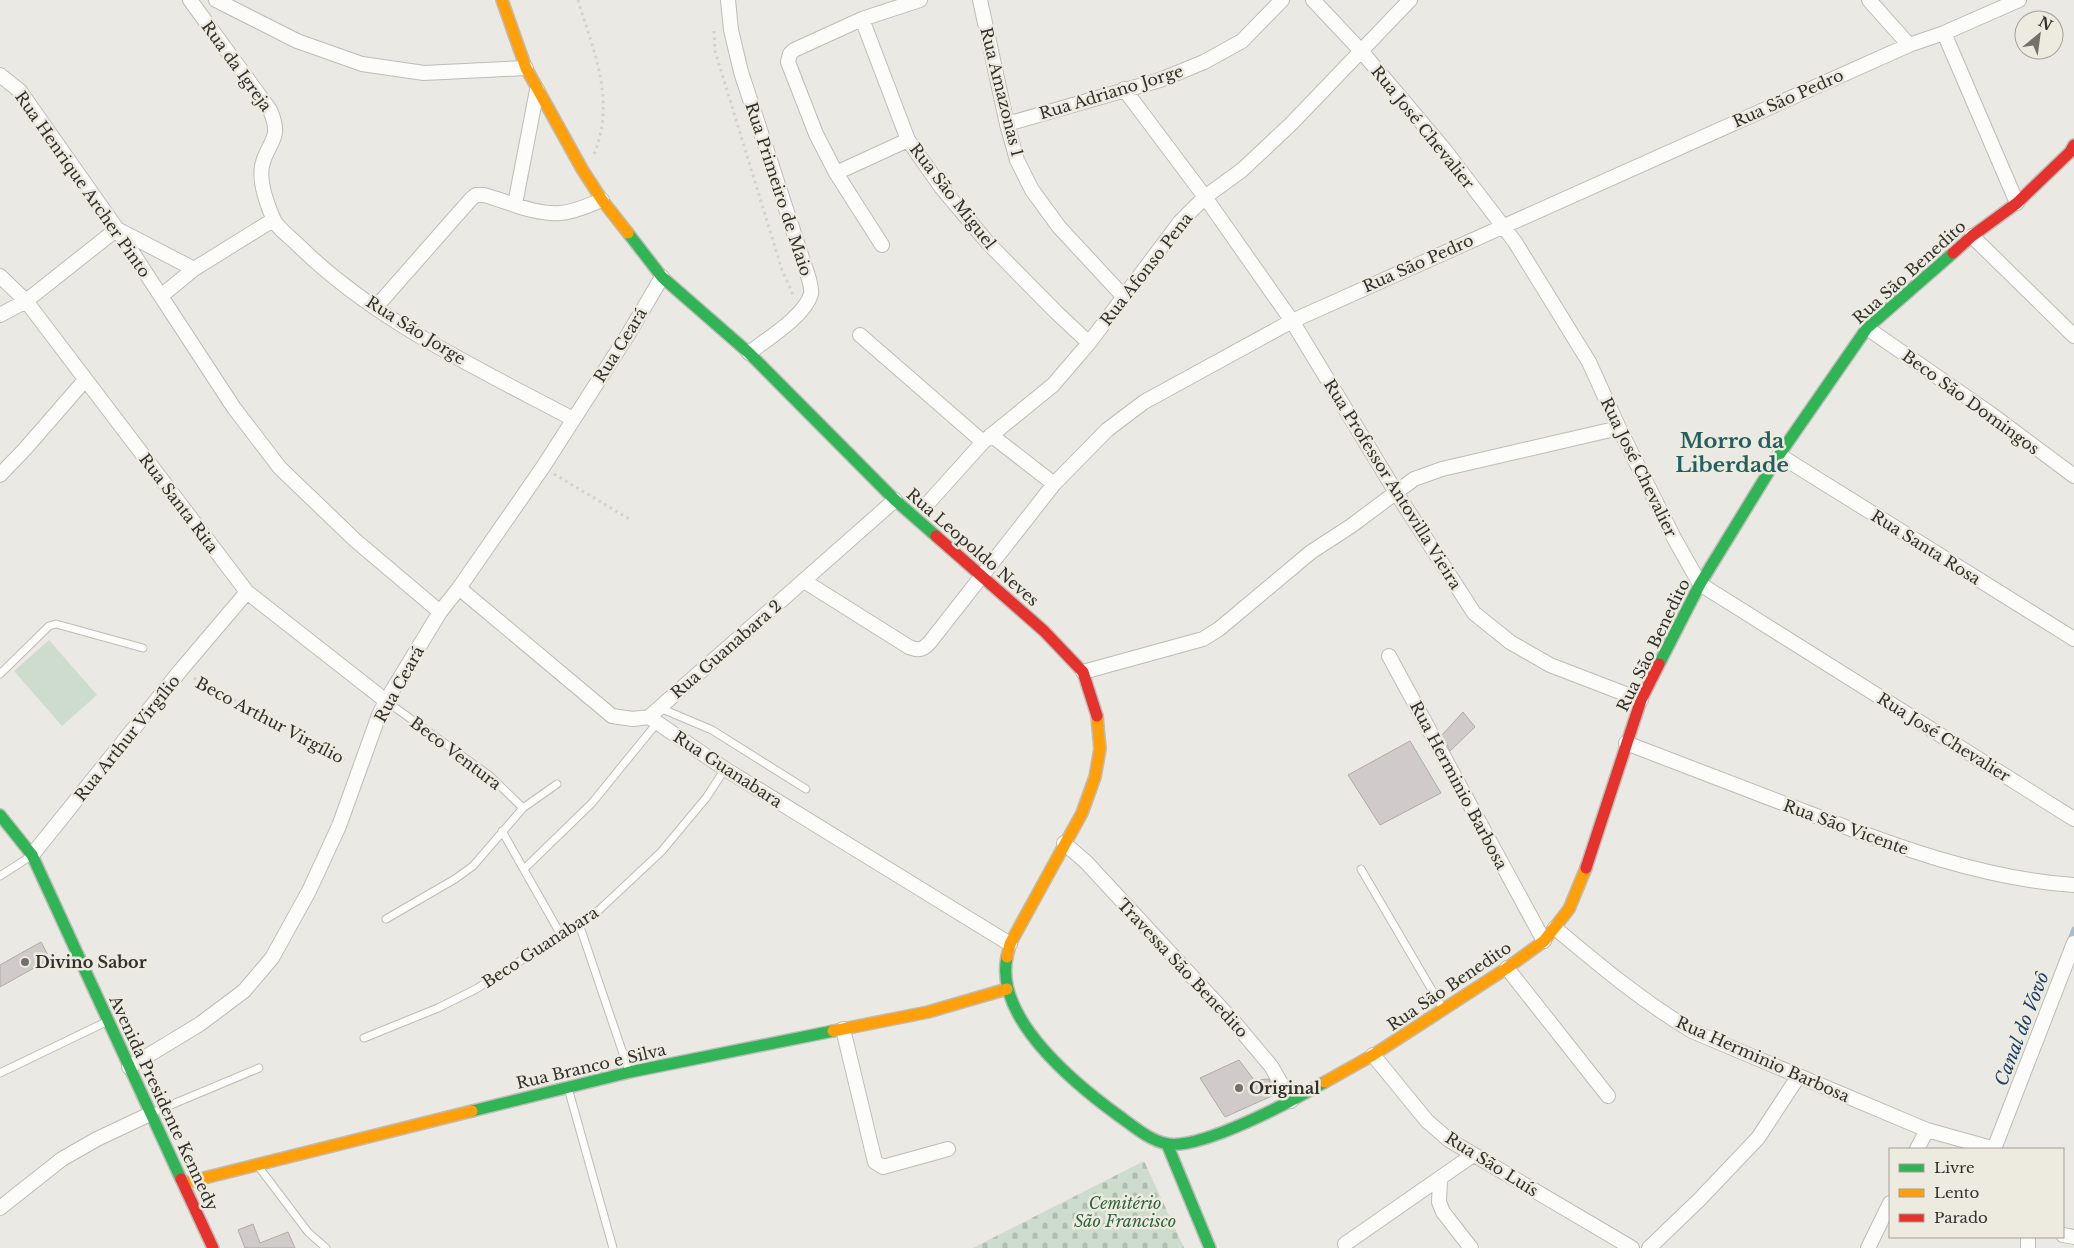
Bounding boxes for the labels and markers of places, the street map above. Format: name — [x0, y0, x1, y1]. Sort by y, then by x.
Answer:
place label: Divino Sabor — [35, 952, 147, 972]
marker: Divino Sabor — [19, 956, 31, 968]
place label: Original — [1249, 1078, 1320, 1098]
marker: Original — [1233, 1082, 1245, 1094]

